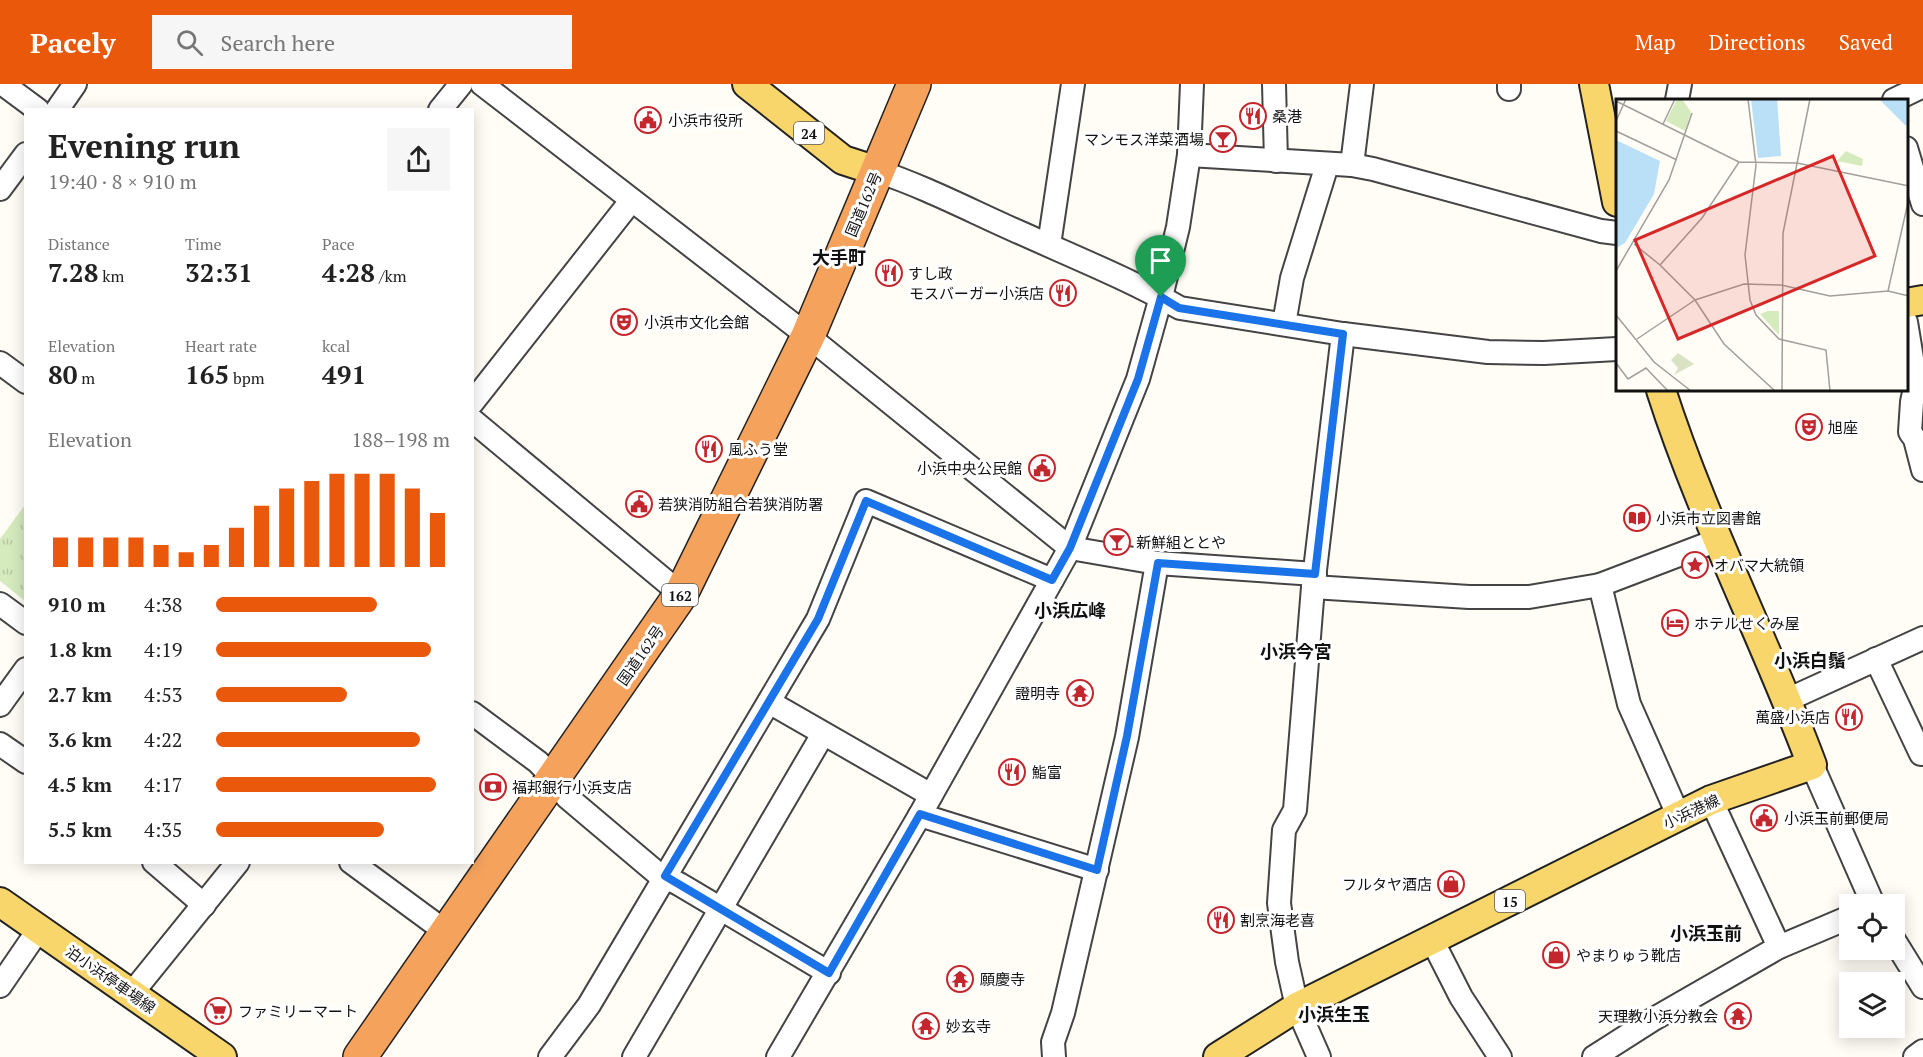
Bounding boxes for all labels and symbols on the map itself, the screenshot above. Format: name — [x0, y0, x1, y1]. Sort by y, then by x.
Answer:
inset map — [1616, 99, 1908, 392]
restaurant icon: 桑港 — [1238, 101, 1268, 131]
public building icon: 小浜市役所 — [633, 105, 663, 135]
place label: 桑港 — [1272, 106, 1302, 126]
place label: 小浜市役所 — [668, 110, 743, 130]
road number: 24 — [794, 122, 824, 144]
bar icon: マンモス洋菜酒場 — [1208, 124, 1238, 154]
place label: マンモス洋菜酒場 — [1084, 129, 1204, 149]
street label: 国道162号 — [840, 168, 886, 240]
pin — [1135, 235, 1186, 297]
district label: 大手町 — [812, 245, 866, 269]
restaurant icon: すし政 — [874, 258, 904, 288]
place label: すし政 — [908, 263, 953, 283]
restaurant icon: モスバーガー小浜店 — [1048, 278, 1078, 308]
place label: モスバーガー小浜店 — [909, 283, 1044, 303]
theatre icon: 小浜市文化会館 — [609, 307, 639, 337]
place label: 小浜市文化会館 — [644, 312, 749, 332]
theatre icon: 旭座 — [1794, 412, 1824, 442]
place label: 旭座 — [1828, 417, 1858, 437]
restaurant icon: 風ふう堂 — [694, 434, 724, 464]
place label: 風ふう堂 — [728, 439, 788, 459]
public building icon: 小浜中央公民館 — [1027, 453, 1057, 483]
place label: 小浜中央公民館 — [917, 458, 1022, 478]
public building icon: 若狭消防組合若狭消防署 — [624, 489, 654, 519]
place label: 若狭消防組合若狭消防署 — [658, 494, 823, 514]
library icon: 小浜市立図書館 — [1622, 503, 1652, 533]
place label: 小浜市立図書館 — [1656, 508, 1761, 528]
bar icon: 新鮮組ととや — [1102, 527, 1132, 557]
place label: 新鮮組ととや — [1136, 532, 1226, 552]
place icon: オバマ大統領 — [1680, 550, 1710, 580]
place label: オバマ大統領 — [1714, 555, 1804, 575]
road number: 162 — [662, 584, 698, 606]
district label: 小浜広峰 — [1034, 598, 1106, 622]
hotel icon: ホテルせくみ屋 — [1660, 608, 1690, 638]
place label: ホテルせくみ屋 — [1694, 613, 1800, 633]
street label: 国道162号 — [612, 621, 668, 689]
district label: 小浜今宮 — [1260, 639, 1332, 663]
district label: 小浜白鬚 — [1774, 648, 1846, 672]
temple icon: 證明寺 — [1065, 678, 1095, 708]
place label: 證明寺 — [1015, 683, 1060, 703]
restaurant icon: 萬盛小浜店 — [1834, 702, 1864, 732]
place label: 萬盛小浜店 — [1755, 707, 1830, 727]
restaurant icon: 鮨富 — [997, 757, 1027, 787]
place label: 鮨富 — [1032, 762, 1062, 782]
bank icon: 福邦銀行小浜支店 — [478, 772, 508, 802]
place label: 福邦銀行小浜支店 — [512, 777, 632, 797]
street label: 小浜港線 — [1660, 789, 1722, 833]
public building icon: 小浜玉前郵便局 — [1749, 803, 1779, 833]
place label: 小浜玉前郵便局 — [1784, 808, 1889, 828]
shop icon: フルタヤ酒店 — [1436, 869, 1466, 899]
place label: フルタヤ酒店 — [1342, 874, 1432, 894]
road number: 15 — [1495, 890, 1525, 912]
restaurant icon: 割烹海老喜 — [1206, 905, 1236, 935]
place label: 割烹海老喜 — [1240, 910, 1315, 930]
district label: 小浜玉前 — [1670, 921, 1742, 945]
shop icon: やまりゅう靴店 — [1541, 940, 1571, 970]
street label: 泊小浜停車場線 — [62, 941, 160, 1017]
place label: やまりゅう靴店 — [1576, 945, 1681, 965]
temple icon: 願慶寺 — [945, 964, 975, 994]
place label: 願慶寺 — [980, 969, 1025, 989]
supermarket icon: ファミリーマート — [203, 996, 233, 1026]
place label: ファミリーマート — [238, 1001, 358, 1021]
temple icon: 天理教小浜分教会 — [1723, 1001, 1753, 1031]
district label: 小浜生玉 — [1298, 1002, 1370, 1026]
place label: 天理教小浜分教会 — [1598, 1006, 1718, 1026]
temple icon: 妙玄寺 — [911, 1011, 941, 1041]
place label: 妙玄寺 — [946, 1016, 991, 1036]

